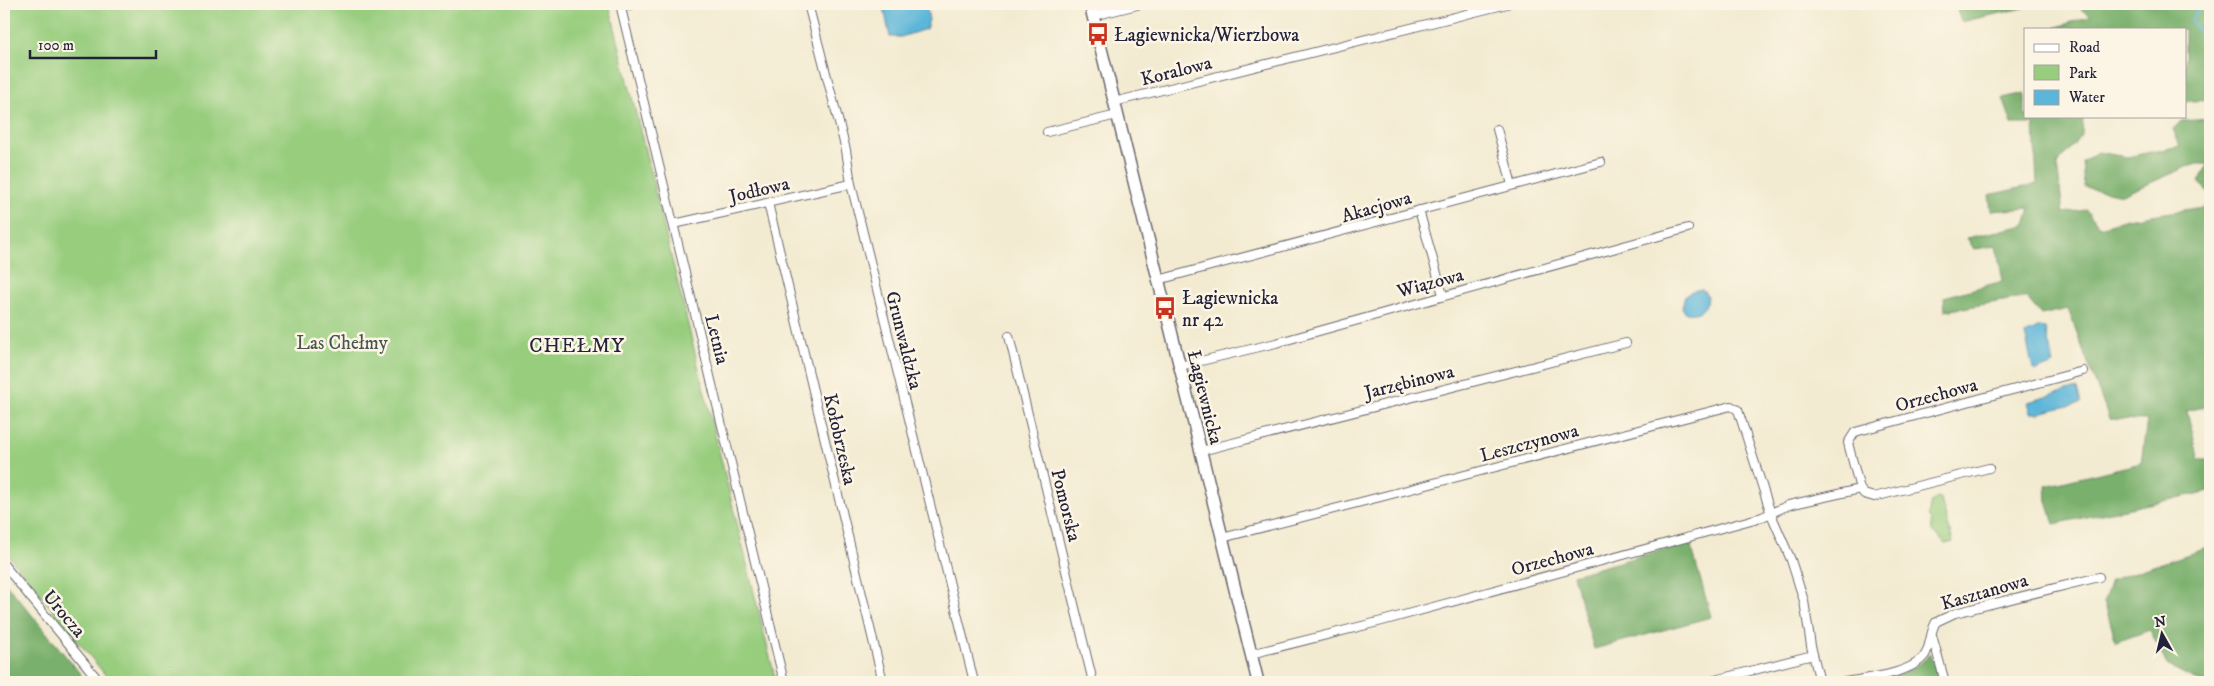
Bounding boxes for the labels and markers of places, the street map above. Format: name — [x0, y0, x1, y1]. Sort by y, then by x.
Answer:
bus stop icon: Łagiewnicka/Wierzbowa — [1085, 21, 1111, 47]
place label: Łagiewnicka/Wierzbowa — [1114, 24, 1299, 47]
place label: Łagiewnicka nr 42 — [1182, 287, 1278, 332]
bus stop icon: Łagiewnicka nr 42 — [1152, 295, 1178, 321]

